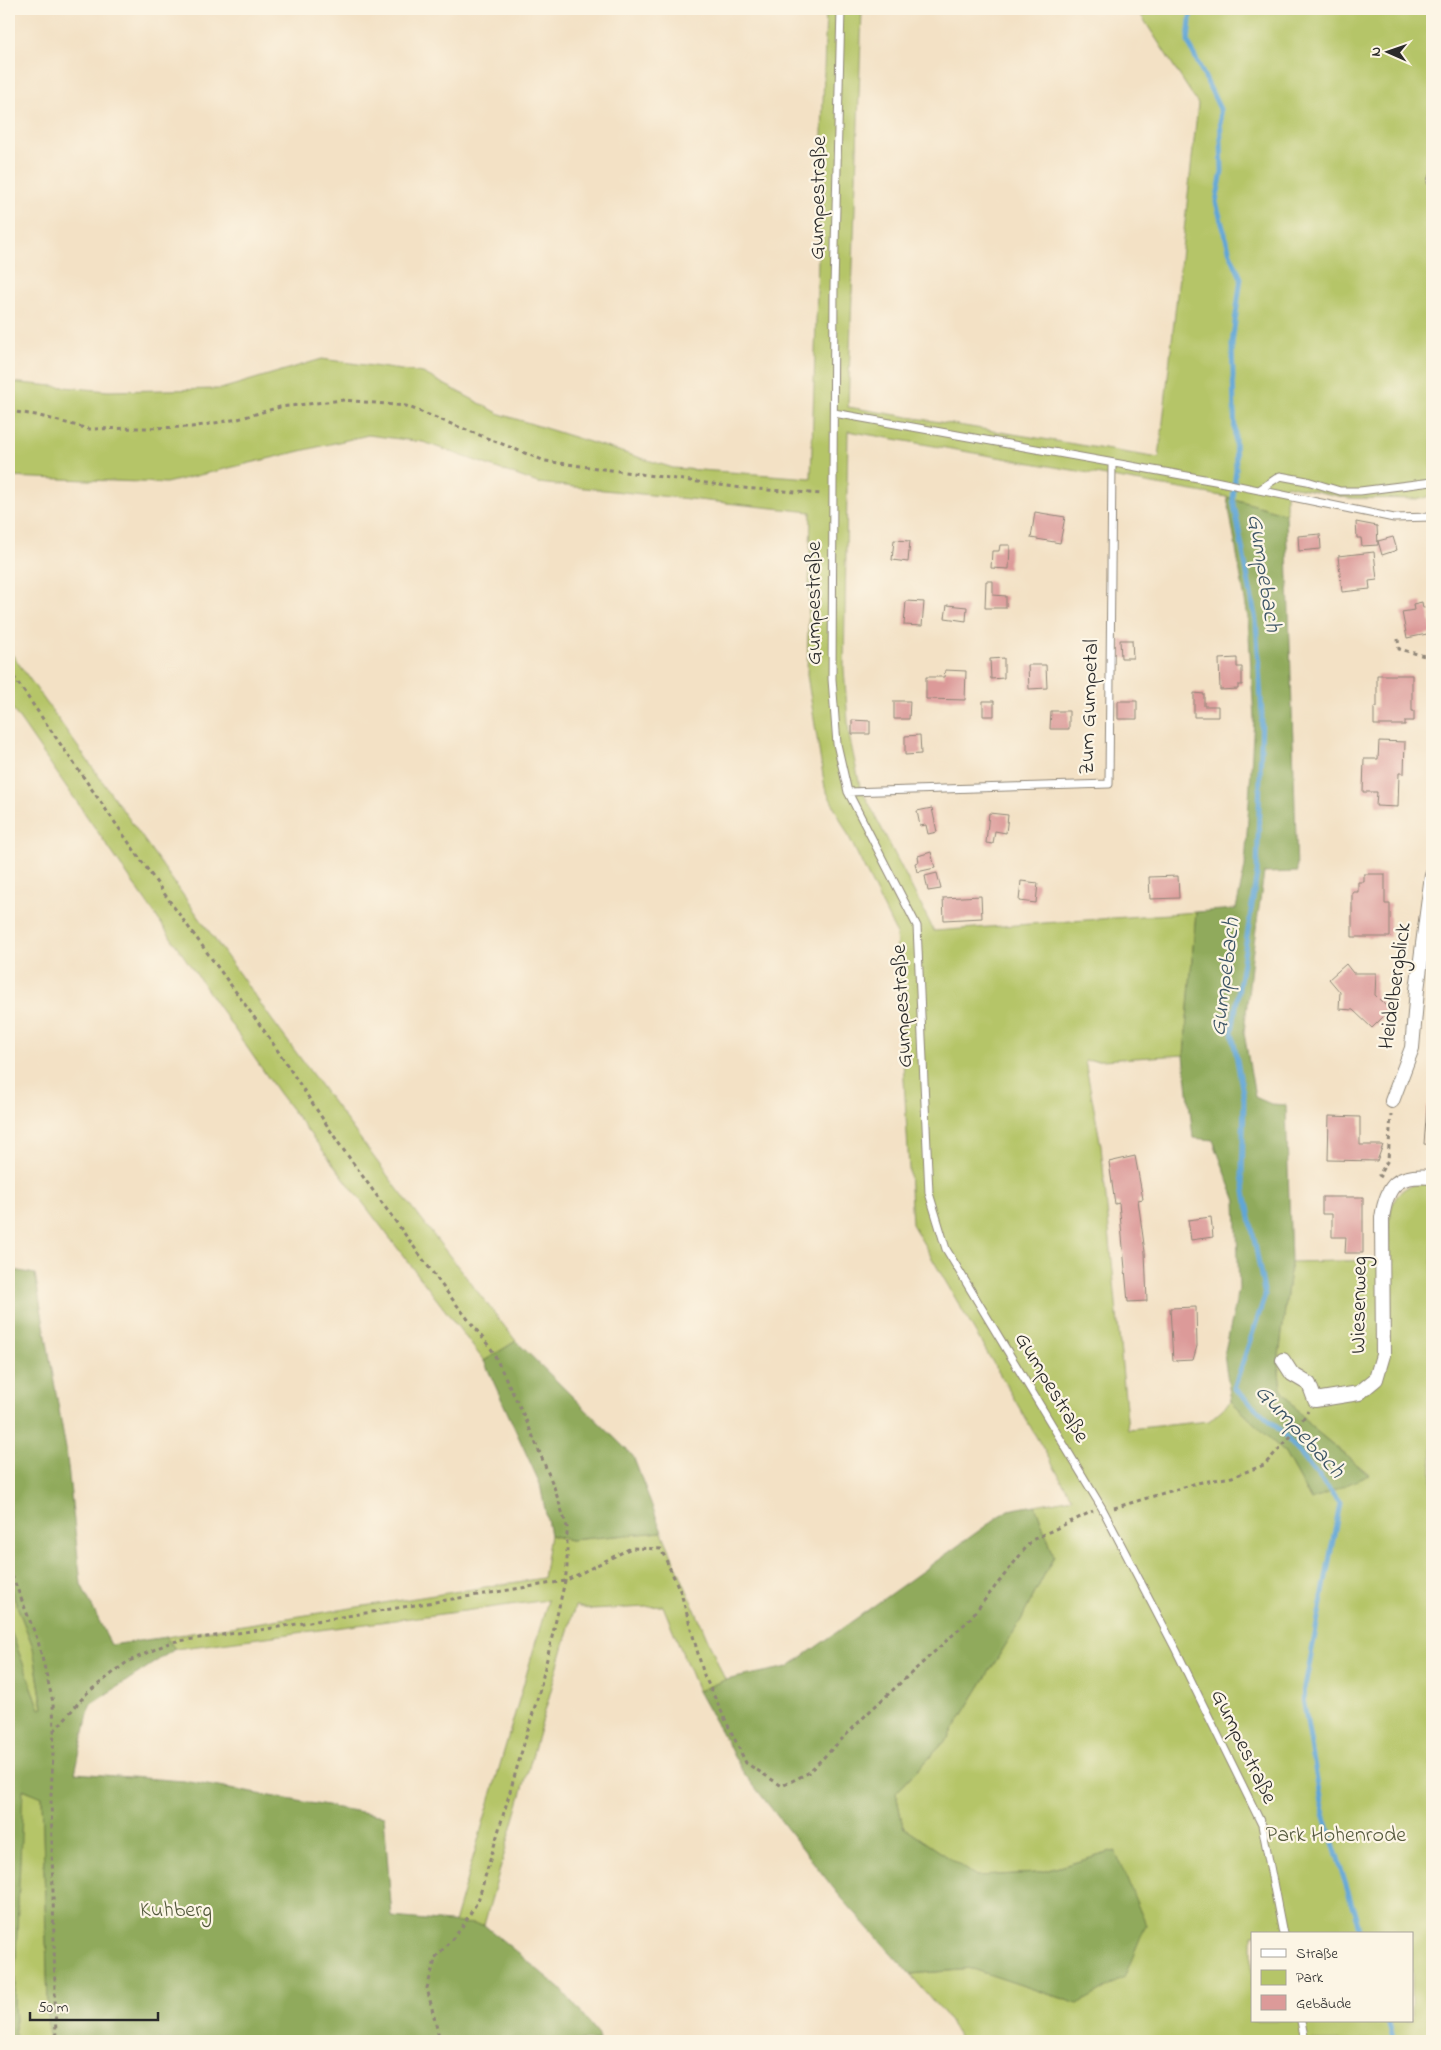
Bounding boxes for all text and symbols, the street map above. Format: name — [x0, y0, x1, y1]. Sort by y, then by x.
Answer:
north arrow — [1364, 28, 1414, 78]
text: N — [1366, 47, 1387, 57]
street label: Gumpestraße — [802, 136, 836, 260]
water label: Gumpebach — [1236, 512, 1290, 635]
street label: Gumpestraße — [799, 541, 831, 665]
street label: Zum Gumpetal — [1072, 639, 1108, 775]
water label: Gumpebach — [1201, 915, 1251, 1038]
street label: Heidelbergblick — [1371, 920, 1422, 1052]
street label: Gumpestraße — [884, 943, 922, 1069]
street label: Wiesenweg — [1343, 1256, 1378, 1354]
street label: Gumpestraße — [1005, 1327, 1097, 1449]
water label: Gumpebach — [1246, 1377, 1353, 1488]
street label: Gumpestraße — [1201, 1684, 1285, 1810]
park label: Park Hohenrode — [1266, 1820, 1406, 1852]
park label: Kuhberg — [140, 1895, 212, 1928]
legend — [1251, 1932, 1414, 2022]
text: Straße — [1296, 1943, 1338, 1965]
text: Park — [1296, 1967, 1324, 1989]
scale bar — [30, 1990, 158, 2022]
text: Gebäude — [1296, 1993, 1352, 2015]
text: 50 m — [38, 1997, 69, 2019]

